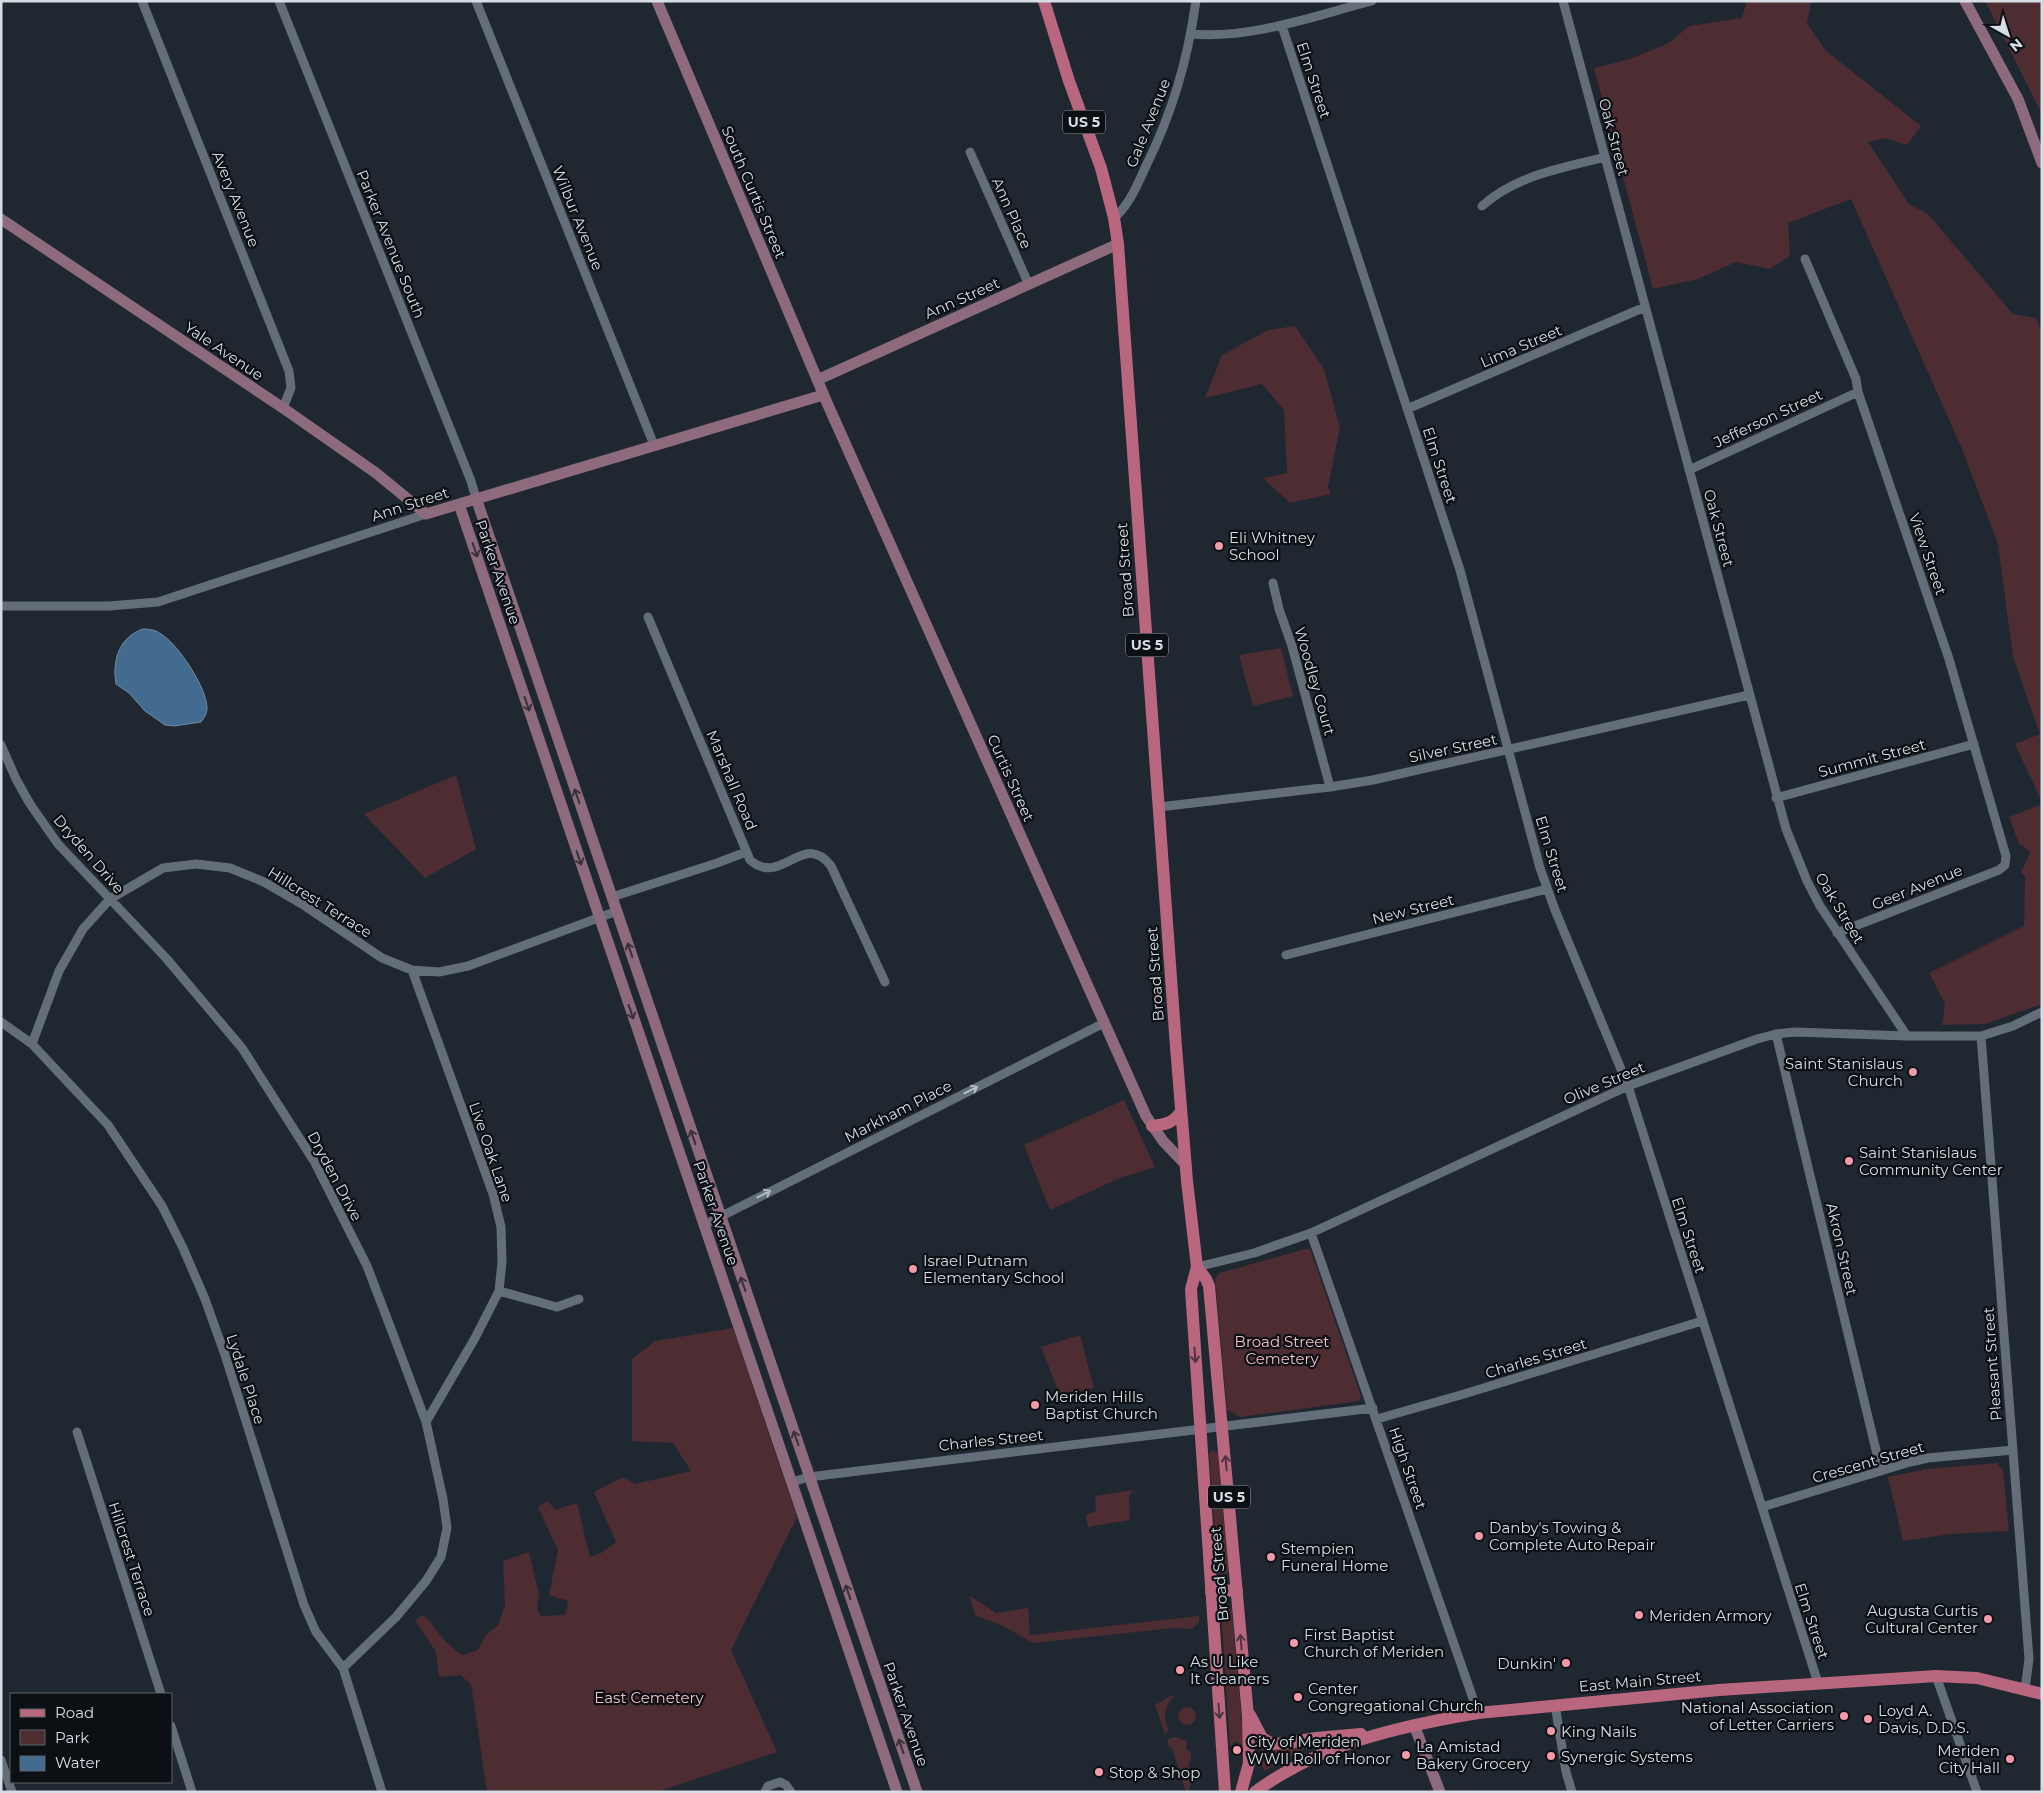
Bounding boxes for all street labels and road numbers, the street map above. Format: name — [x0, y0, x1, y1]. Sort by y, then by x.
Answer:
street label: Elm Street — [1293, 39, 1335, 121]
street label: Gale Avenue — [1122, 76, 1174, 170]
street label: Oak Street — [1595, 96, 1633, 178]
road number: US 5 — [1063, 110, 1105, 134]
street label: South Curtis Street — [717, 123, 791, 261]
street label: Avery Avenue — [208, 148, 264, 250]
street label: Wilbur Avenue — [548, 163, 608, 273]
street label: Parker Avenue South — [353, 167, 429, 321]
street label: Ann Place — [988, 174, 1036, 252]
street label: Ann Street — [921, 273, 1003, 323]
street label: Yale Avenue — [181, 318, 267, 384]
street label: Lima Street — [1477, 320, 1565, 372]
street label: Jefferson Street — [1710, 384, 1825, 452]
street label: Elm Street — [1419, 424, 1461, 506]
street label: Ann Street — [369, 483, 451, 525]
street label: Oak Street — [1700, 487, 1738, 569]
street label: View Street — [1905, 510, 1951, 598]
street label: Parker Avenue — [471, 517, 525, 627]
street label: Broad Street — [1112, 522, 1138, 618]
street label: Woodley Court — [1290, 625, 1340, 737]
road number: US 5 — [1126, 634, 1168, 656]
street label: Marshall Road — [702, 727, 762, 833]
street label: Silver Street — [1407, 729, 1499, 767]
street label: Curtis Street — [983, 731, 1039, 825]
street label: Summit Street — [1816, 735, 1928, 781]
street label: Dryden Drive — [49, 810, 129, 898]
street label: Elm Street — [1531, 813, 1573, 895]
street label: Geer Avenue — [1869, 860, 1965, 914]
street label: Hillcrest Terrace — [264, 862, 376, 942]
street label: Oak Street — [1811, 869, 1869, 947]
street label: New Street — [1370, 890, 1456, 928]
street label: Broad Street — [1142, 926, 1168, 1022]
street label: Olive Street — [1560, 1057, 1648, 1109]
street label: Markham Place — [841, 1076, 955, 1146]
street label: Live Oak Lane — [465, 1099, 517, 1205]
street label: Dryden Drive — [303, 1128, 367, 1224]
street label: Parker Avenue — [689, 1158, 743, 1268]
street label: Elm Street — [1668, 1194, 1710, 1276]
street label: Akron Street — [1822, 1201, 1862, 1297]
street label: Pleasant Street — [1979, 1306, 2005, 1422]
street label: Lydale Place — [222, 1331, 270, 1427]
street label: Charles Street — [1483, 1334, 1589, 1382]
street label: High Street — [1385, 1424, 1431, 1512]
street label: Charles Street — [938, 1425, 1044, 1455]
street label: Crescent Street — [1810, 1437, 1926, 1487]
road number: US 5 — [1208, 1485, 1250, 1508]
street label: Hillcrest Terrace — [105, 1499, 159, 1619]
street label: Broad Street — [1205, 1526, 1233, 1622]
street label: Elm Street — [1791, 1580, 1833, 1662]
street label: Parker Avenue — [879, 1659, 933, 1769]
street label: East Main Street — [1578, 1666, 1702, 1696]

